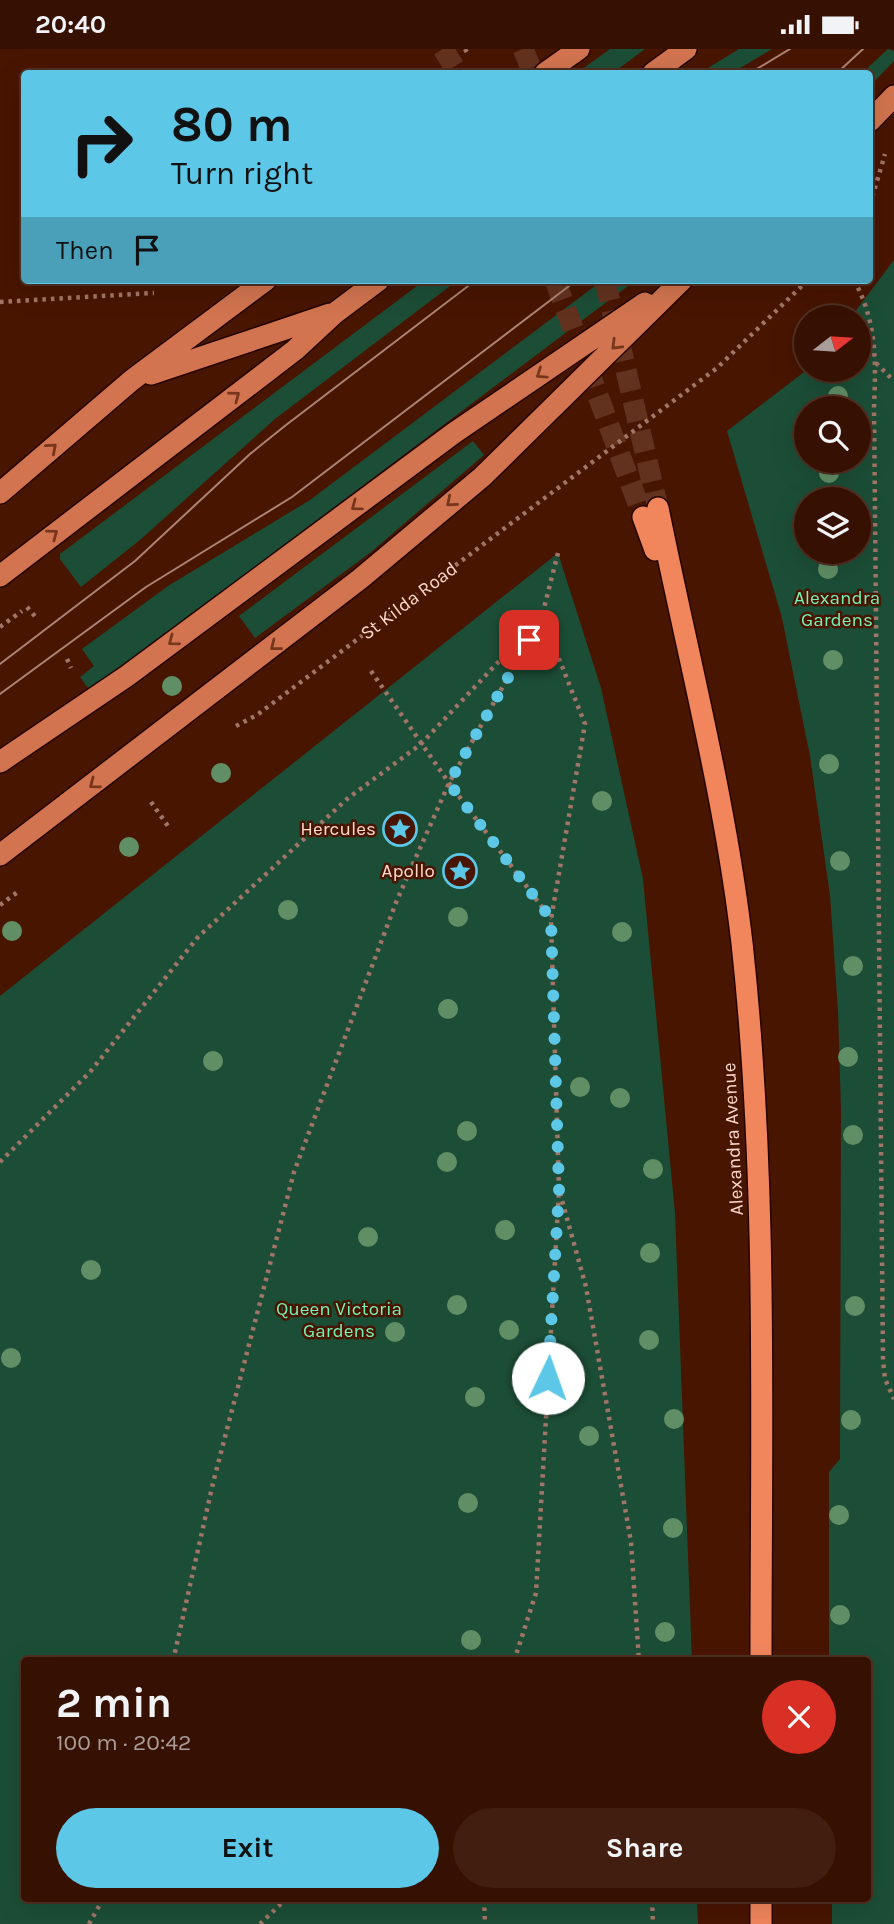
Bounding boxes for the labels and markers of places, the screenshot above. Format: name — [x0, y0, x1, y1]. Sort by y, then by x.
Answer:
pin — [499, 610, 559, 670]
place icon: Hercules — [381, 810, 419, 848]
place label: Hercules — [300, 818, 376, 840]
place icon: Apollo — [441, 852, 479, 890]
place label: Apollo — [382, 860, 435, 882]

